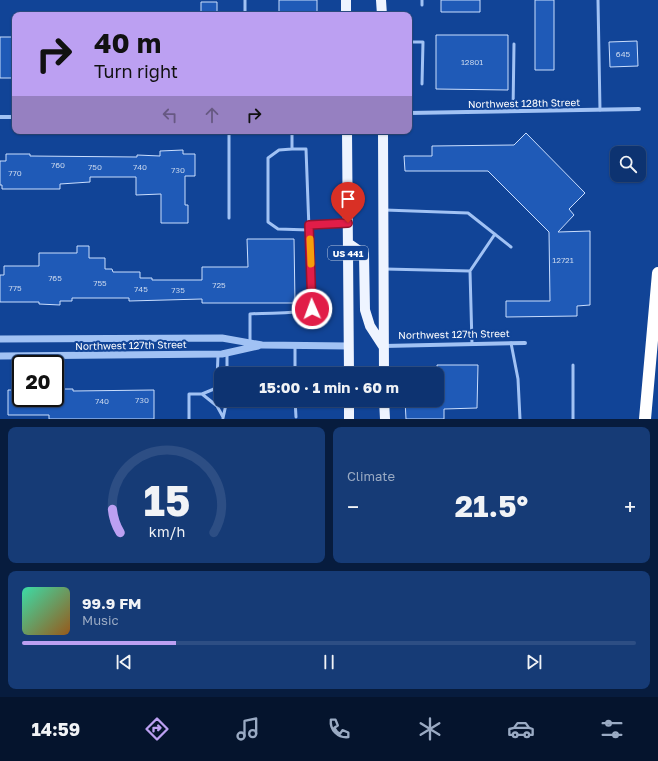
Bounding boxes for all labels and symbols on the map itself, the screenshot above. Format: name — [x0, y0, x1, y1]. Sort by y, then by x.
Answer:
house number: 645 — [616, 49, 631, 59]
house number: 12801 — [461, 57, 483, 67]
street label: Northwest 128th Street — [468, 96, 580, 110]
house number: 760 — [51, 160, 65, 170]
house number: 750 — [88, 162, 102, 172]
house number: 740 — [133, 162, 147, 172]
house number: 730 — [171, 165, 185, 175]
house number: 770 — [8, 168, 22, 178]
pin — [331, 182, 365, 223]
road number: US 441 — [328, 246, 368, 260]
house number: 12721 — [552, 255, 574, 265]
house number: 765 — [48, 273, 62, 283]
house number: 755 — [93, 278, 107, 288]
house number: 725 — [212, 280, 226, 290]
house number: 775 — [8, 283, 22, 293]
house number: 745 — [134, 284, 148, 294]
house number: 735 — [171, 285, 185, 295]
position arrow — [291, 288, 333, 330]
street label: Northwest 127th Street — [398, 327, 510, 341]
street label: Northwest 127th Street — [75, 338, 187, 352]
speed limit sign: 20 — [12, 355, 64, 407]
house number: 730 — [135, 395, 149, 405]
house number: 740 — [95, 396, 109, 406]

